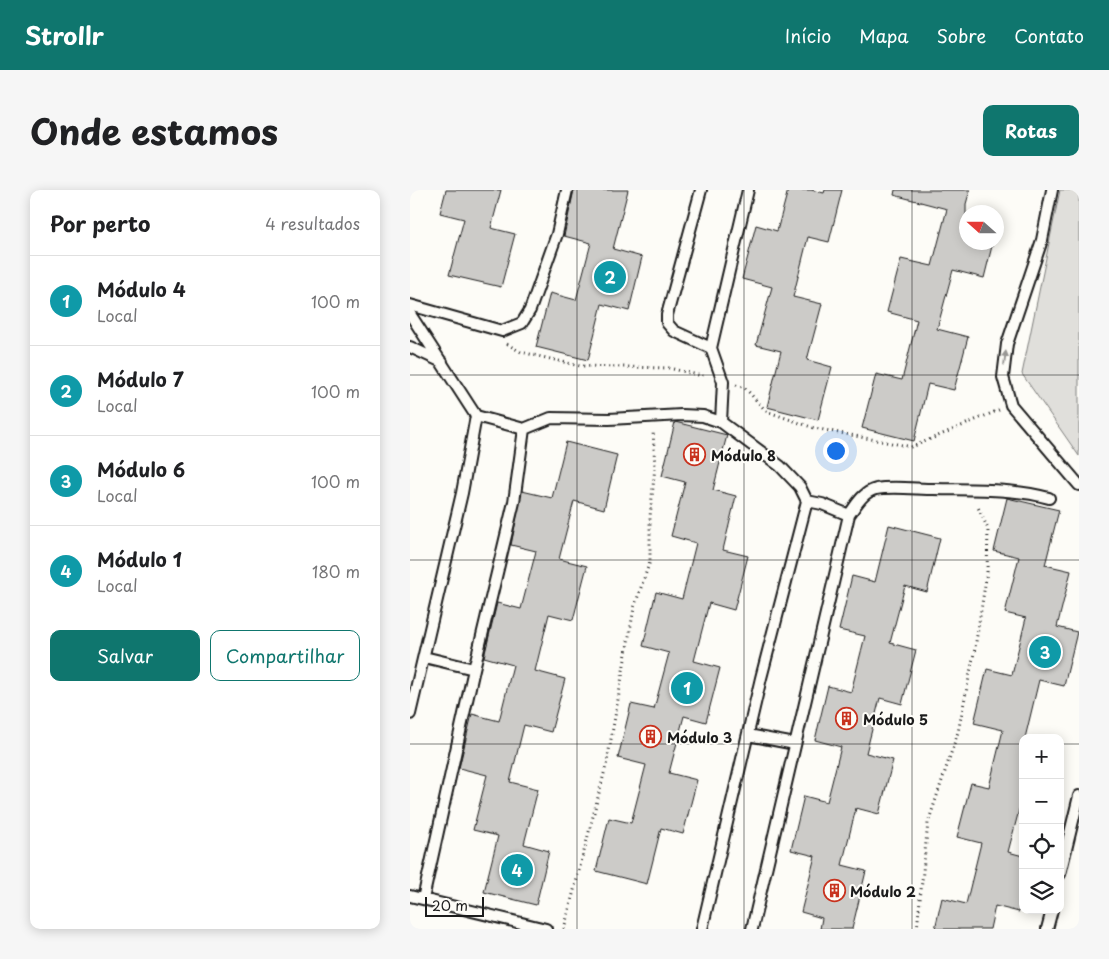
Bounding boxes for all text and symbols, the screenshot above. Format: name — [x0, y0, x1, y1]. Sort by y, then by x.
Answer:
text: Strollr — [25, 17, 104, 53]
text: Início — [785, 22, 831, 49]
text: Mapa — [859, 22, 909, 49]
text: Sobre — [937, 22, 986, 49]
text: Contato — [1014, 22, 1084, 49]
text: Onde estamos — [30, 104, 278, 157]
button: Rotas — [983, 105, 1079, 156]
north arrow — [959, 205, 1004, 250]
text: Por perto — [50, 207, 150, 239]
text: 4 resultados — [265, 211, 360, 235]
pin: 2 — [594, 258, 626, 296]
text: Módulo 4 — [97, 275, 186, 303]
text: 1 — [62, 289, 70, 313]
text: 100 m — [311, 289, 360, 313]
text: Local — [97, 303, 138, 327]
one-way arrow — [1001, 349, 1009, 365]
text: Módulo 7 — [97, 365, 184, 393]
text: 2 — [60, 379, 72, 403]
text: 100 m — [311, 379, 360, 403]
text: Local — [97, 393, 138, 417]
your location — [823, 438, 849, 464]
building icon: Módulo 8 — [683, 443, 707, 467]
place label: Módulo 8 — [711, 445, 776, 466]
text: Módulo 6 — [97, 455, 185, 483]
text: 3 — [61, 469, 71, 493]
text: 100 m — [311, 469, 360, 493]
text: Local — [97, 483, 138, 507]
text: Módulo 1 — [97, 545, 182, 573]
text: 4 — [61, 559, 71, 583]
text: 180 m — [312, 559, 360, 583]
text: Local — [97, 573, 138, 597]
button: Salvar — [50, 630, 200, 681]
button: Compartilhar — [210, 630, 360, 681]
pin: 3 — [1029, 633, 1061, 671]
pin: 1 — [671, 669, 703, 707]
building icon: Módulo 5 — [835, 707, 859, 731]
place label: Módulo 5 — [863, 709, 928, 730]
building icon: Módulo 3 — [639, 725, 663, 749]
place label: Módulo 3 — [667, 727, 732, 748]
map controls — [1019, 734, 1064, 914]
button: + — [1019, 734, 1064, 779]
button: − — [1019, 779, 1064, 824]
button: locate — [1019, 824, 1064, 869]
pin: 4 — [501, 851, 533, 889]
button: layers — [1019, 869, 1064, 914]
building icon: Módulo 2 — [822, 879, 846, 903]
place label: Módulo 2 — [850, 881, 916, 902]
scale bar — [425, 894, 484, 917]
text: 20 m — [432, 895, 468, 916]

